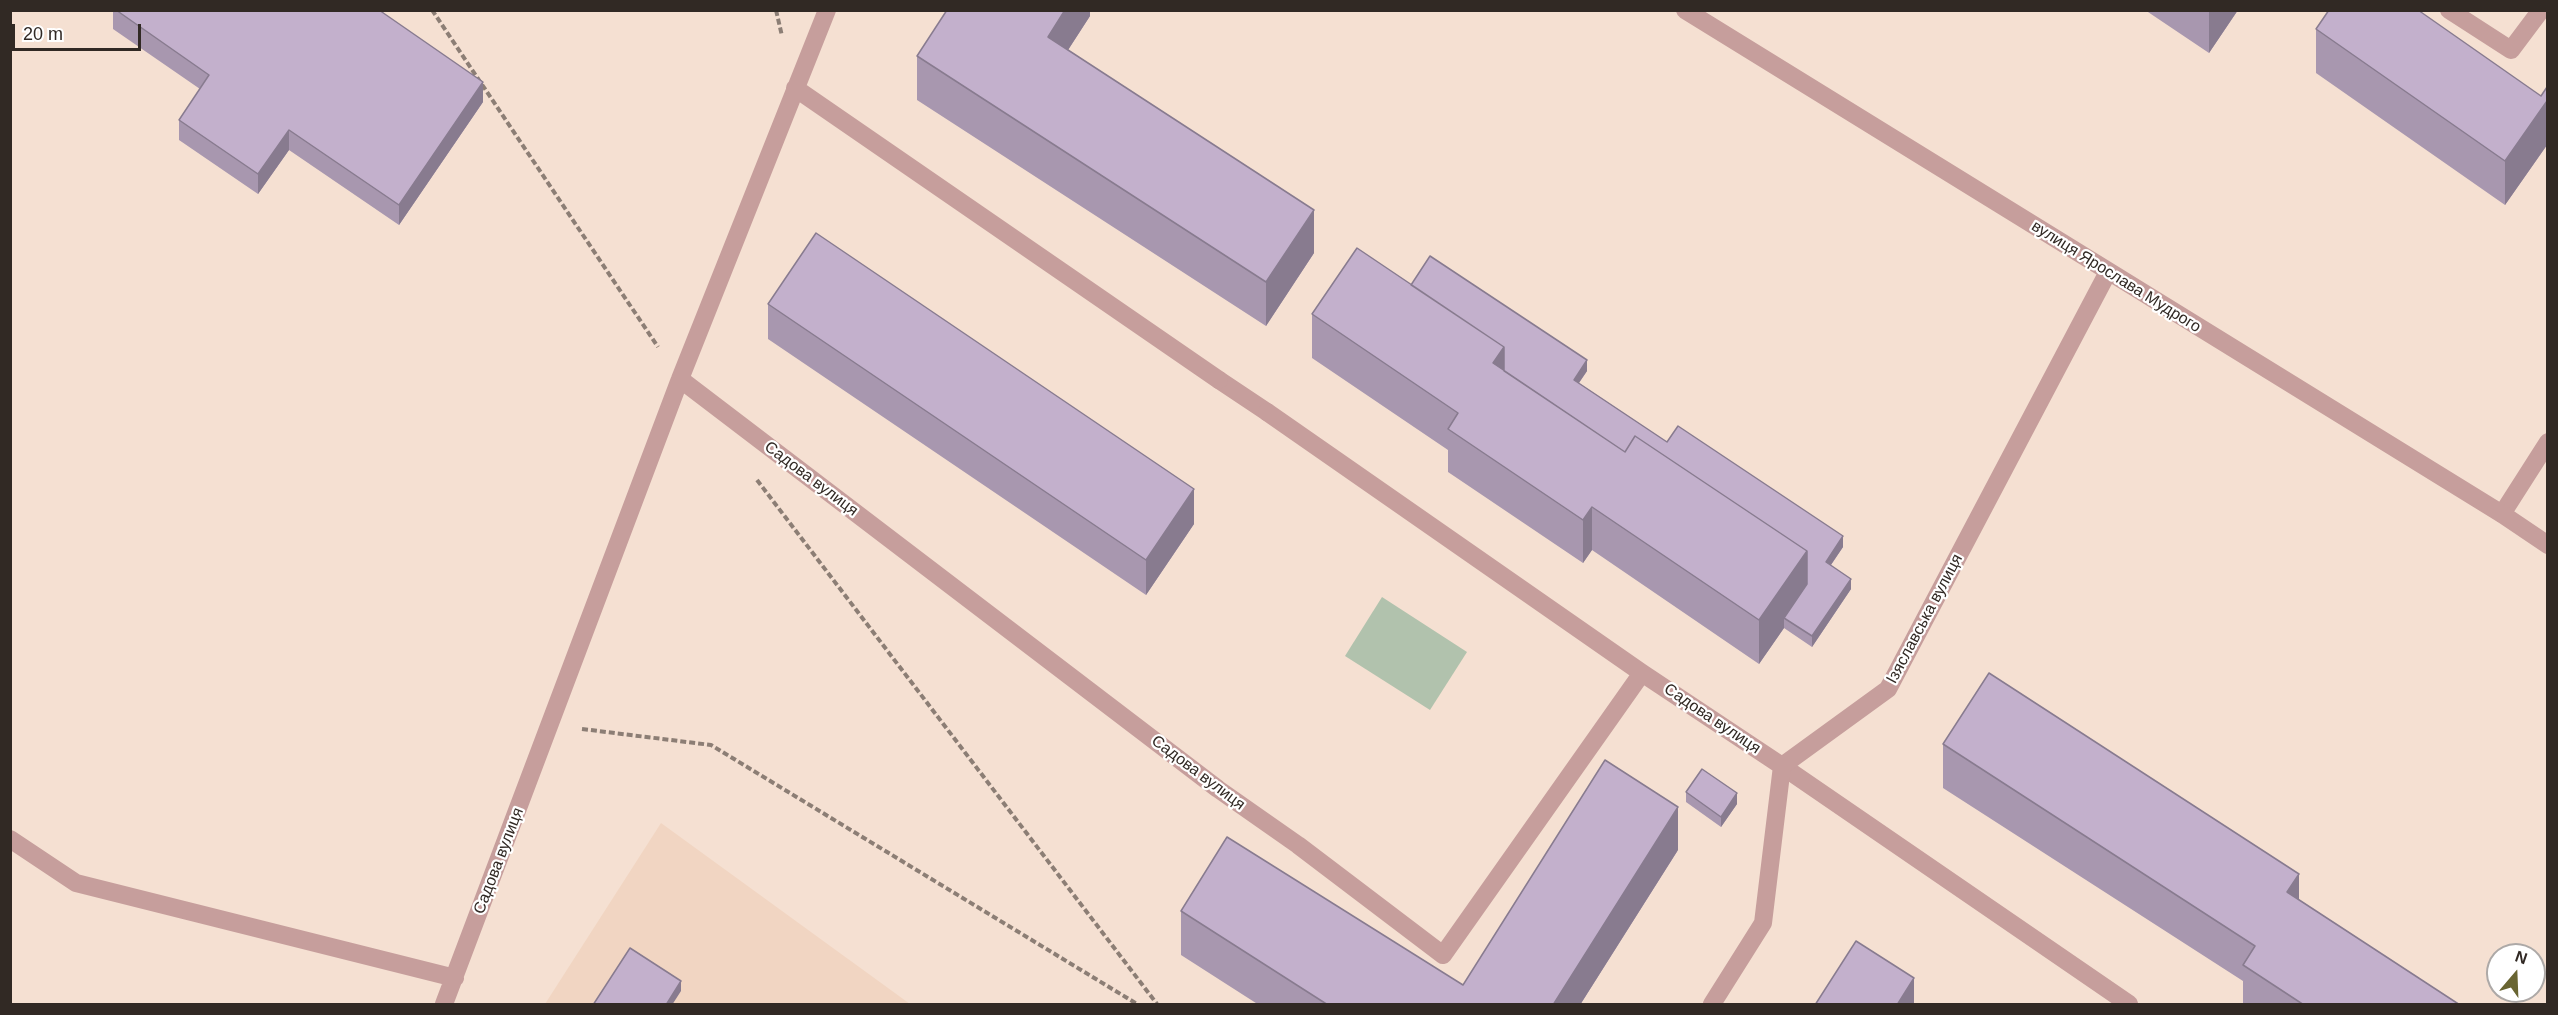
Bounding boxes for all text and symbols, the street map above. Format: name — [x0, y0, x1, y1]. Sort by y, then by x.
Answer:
scale bar — [15, 12, 144, 50]
text: 20 m — [23, 24, 63, 44]
street label: вулиця Ярослава Мудрого — [2028, 217, 2204, 337]
street label: Садова вулиця — [760, 438, 862, 520]
street label: Ізяславська вулиця — [1883, 551, 1967, 687]
street label: Садова вулиця — [1660, 680, 1764, 758]
street label: Садова вулиця — [1147, 732, 1249, 814]
street label: Садова вулиця — [470, 805, 528, 917]
north arrow — [2486, 943, 2546, 1003]
text: N — [2513, 947, 2530, 967]

